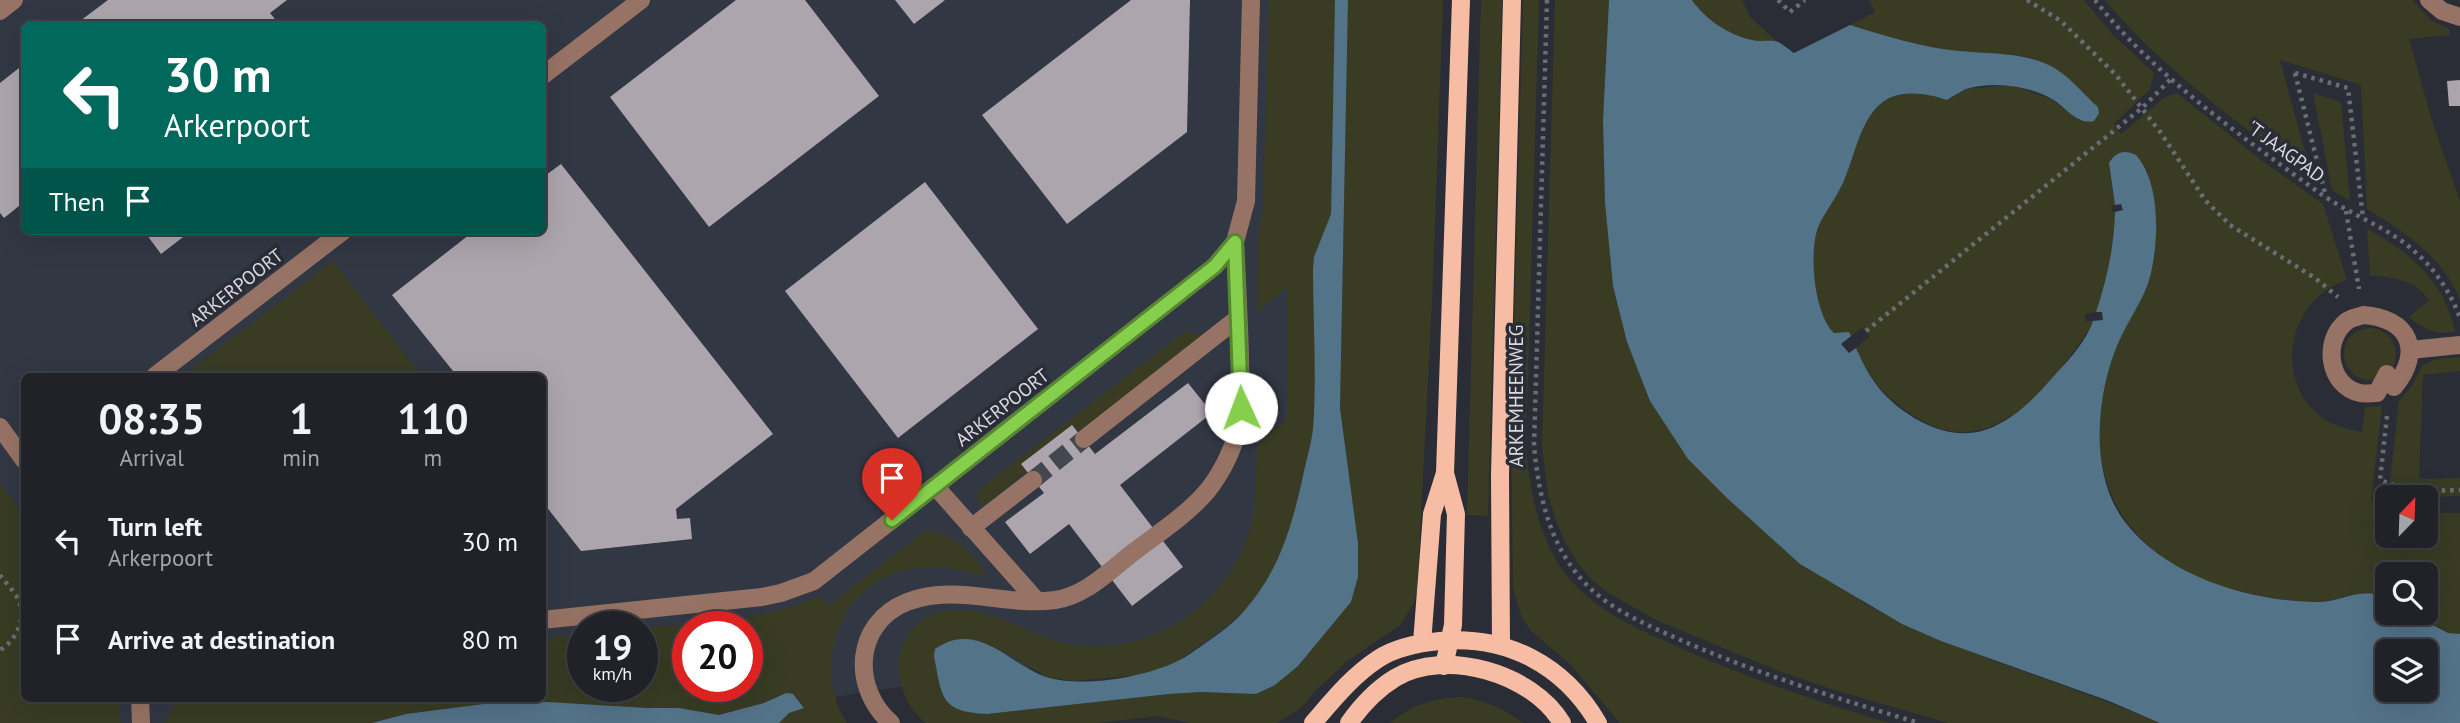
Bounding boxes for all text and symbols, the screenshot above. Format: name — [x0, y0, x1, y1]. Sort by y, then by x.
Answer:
text: 30 m — [164, 42, 271, 106]
icon: left — [49, 49, 140, 140]
text: Arkerpoort — [164, 104, 310, 146]
street label: 'T JAAGPAD — [2242, 115, 2330, 187]
icon: arrive — [119, 182, 157, 220]
text: Then — [49, 185, 105, 218]
street label: ARKERPOORT — [184, 243, 288, 331]
street label: ARKEMHEENWEG — [1504, 325, 1528, 467]
street label: ARKERPOORT — [950, 363, 1054, 451]
position arrow — [1204, 371, 1278, 445]
text: 08:35 — [98, 391, 205, 446]
text: 1 — [289, 391, 313, 446]
text: 110 — [397, 391, 469, 446]
text: Arrival — [119, 443, 184, 472]
text: min — [282, 443, 320, 472]
text: m — [424, 443, 442, 472]
pin — [862, 448, 922, 520]
icon: arrive — [873, 459, 911, 497]
north arrow — [2375, 485, 2438, 548]
map controls — [2375, 485, 2438, 702]
text: Turn left — [108, 510, 202, 543]
icon: left — [49, 522, 87, 560]
text: 30 m — [462, 525, 518, 558]
text: Arkerpoort — [108, 543, 213, 572]
button: search — [2375, 562, 2438, 625]
speed limit sign: 20 — [672, 611, 763, 702]
icon: arrive — [49, 620, 87, 658]
text: Arrive at destination — [108, 623, 335, 656]
text: 80 m — [462, 623, 518, 656]
text: 19 — [593, 624, 632, 670]
button: layers — [2375, 639, 2438, 702]
text: km/h — [593, 662, 632, 685]

